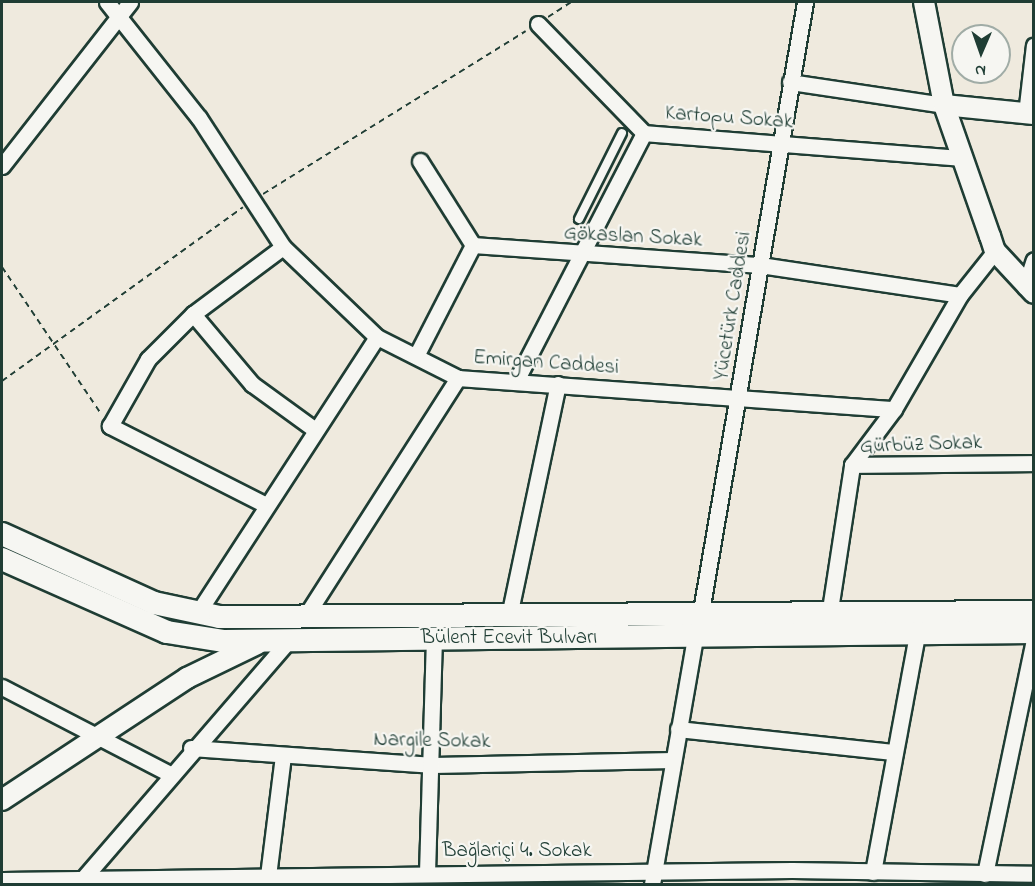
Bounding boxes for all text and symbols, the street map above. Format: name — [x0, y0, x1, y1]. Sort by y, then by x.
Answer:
north arrow — [951, 24, 1011, 84]
text: N — [975, 58, 986, 82]
street label: Kartopu Sokak — [664, 101, 794, 135]
street label: Gökaslan Sokak — [563, 221, 703, 253]
street label: Yücetürk Caddesi — [709, 230, 757, 382]
street label: Emirgan Caddesi — [472, 345, 620, 381]
street label: Gürbüz Sokak — [859, 430, 983, 460]
street label: Bülent Ecevit Bulvarı — [421, 625, 597, 651]
street label: Nargile Sokak — [373, 727, 491, 755]
street label: Bağlariçi 4. Sokak — [442, 838, 592, 864]

